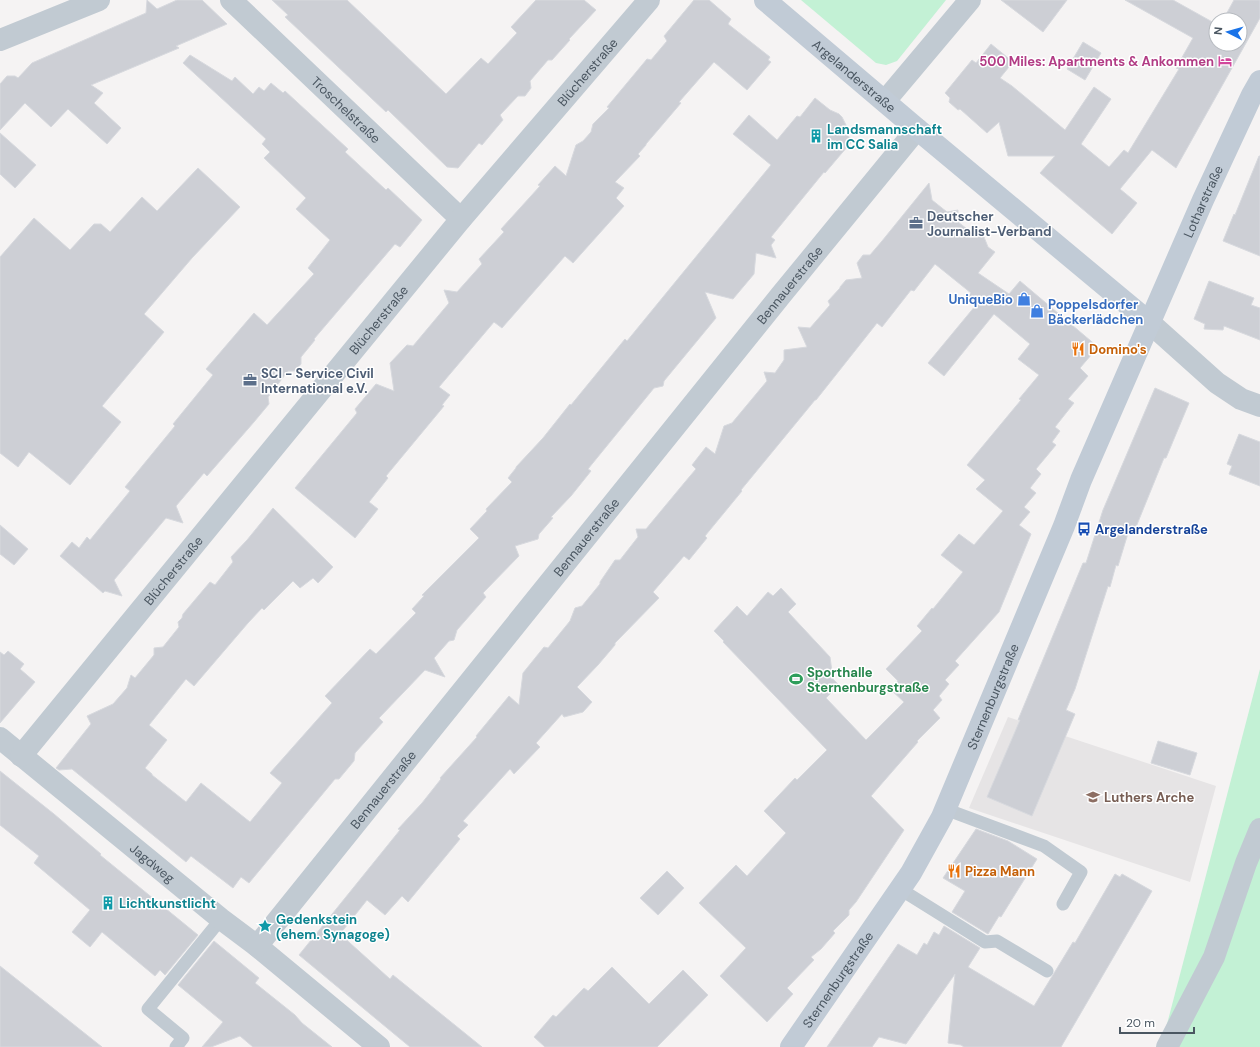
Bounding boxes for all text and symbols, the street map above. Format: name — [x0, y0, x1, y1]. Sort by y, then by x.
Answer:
north arrow — [1208, 12, 1248, 52]
text: N — [1211, 26, 1225, 36]
street label: Blücherstraße — [554, 35, 622, 110]
street label: Argelanderstraße — [809, 36, 899, 116]
place label: 500 Miles: Apartments & Ankommen — [979, 53, 1214, 70]
hotel icon: 500 Miles: Apartments & Ankommen — [1217, 53, 1233, 69]
street label: Troschelstraße — [307, 73, 384, 147]
place label: Landsmannschaft im CC Salia — [827, 121, 942, 153]
building icon: Landsmannschaft im CC Salia — [808, 128, 824, 144]
street label: Lotharstraße — [1180, 163, 1227, 240]
place label: Deutscher Journalist-Verband — [927, 208, 1052, 240]
office icon: Deutscher Journalist-Verband — [908, 215, 924, 231]
street label: Bennauerstraße — [753, 243, 827, 328]
street label: Blücherstraße — [346, 282, 412, 358]
place label: UniqueBio — [948, 291, 1013, 308]
shop icon: UniqueBio — [1016, 291, 1032, 307]
place label: Poppelsdorfer Bäckerlädchen — [1048, 296, 1143, 328]
shop icon: Poppelsdorfer Bäckerlädchen — [1029, 303, 1045, 319]
restaurant icon: Domino's — [1070, 341, 1086, 357]
place label: Domino's — [1089, 341, 1147, 358]
place label: SCI - Service Civil International e.V. — [261, 365, 374, 397]
office icon: SCI - Service Civil International e.V. — [242, 372, 258, 388]
street label: Bennauerstraße — [550, 495, 623, 580]
bus stop icon: Argelanderstraße — [1076, 521, 1092, 537]
place label: Argelanderstraße — [1095, 521, 1208, 538]
street label: Blücherstraße — [140, 533, 207, 609]
street label: Sternenburgstraße — [963, 641, 1023, 752]
place label: Sporthalle Sternenburgstraße — [807, 664, 929, 696]
sports icon: Sporthalle Sternenburgstraße — [788, 671, 804, 687]
street label: Bennauerstraße — [347, 747, 420, 832]
school or university icon: Luthers Arche — [1085, 789, 1101, 805]
place label: Luthers Arche — [1104, 789, 1194, 806]
street label: Jagdweg — [126, 840, 178, 887]
restaurant icon: Pizza Mann — [946, 863, 962, 879]
place label: Pizza Mann — [965, 863, 1035, 880]
building icon: Lichtkunstlicht — [100, 895, 116, 911]
place label: Lichtkunstlicht — [119, 895, 216, 912]
place label: Gedenkstein (ehem. Synagoge) — [276, 911, 390, 943]
place icon: Gedenkstein (ehem. Synagoge) — [257, 918, 273, 934]
street label: Sternenburgstraße — [799, 928, 877, 1031]
scale bar — [1120, 1009, 1194, 1035]
text: 20 m — [1126, 1015, 1155, 1031]

